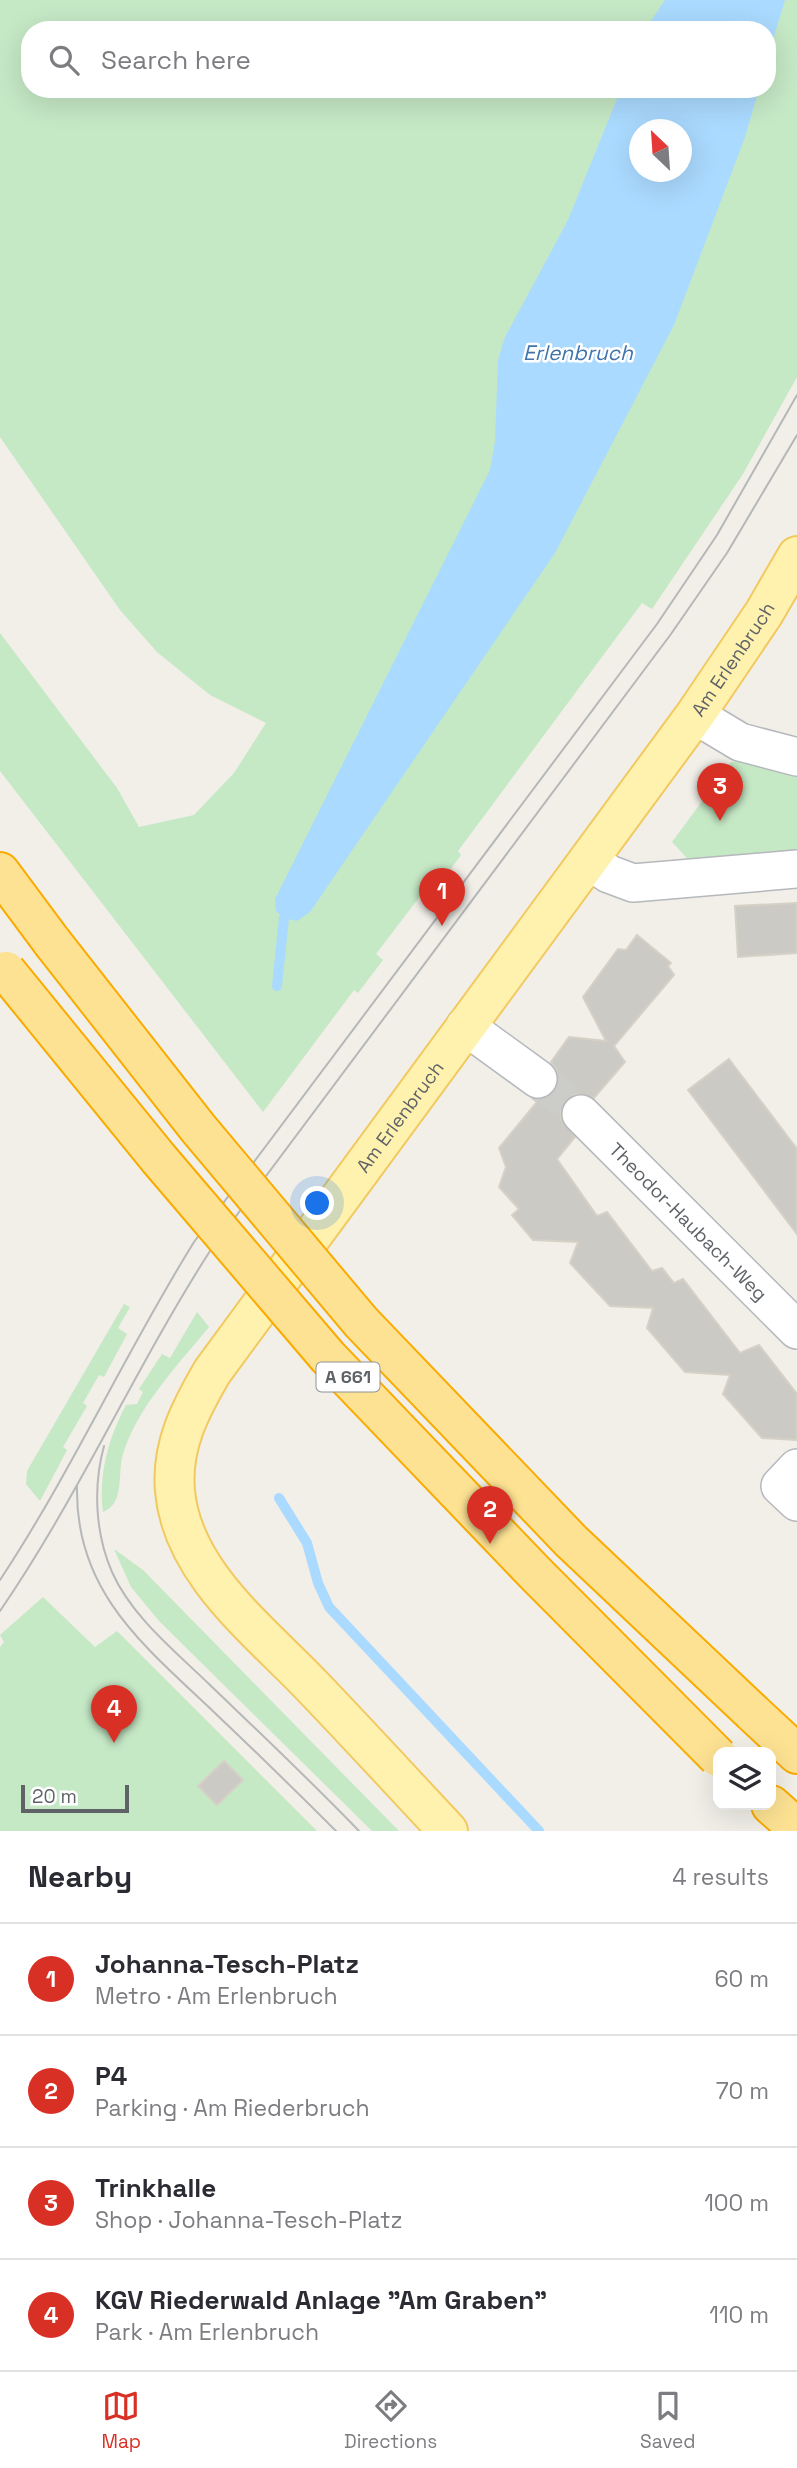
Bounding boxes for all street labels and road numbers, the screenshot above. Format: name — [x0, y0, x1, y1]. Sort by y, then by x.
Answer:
street label: Am Erlenbruch — [686, 598, 781, 721]
street label: Am Erlenbruch — [351, 1056, 450, 1178]
street label: Theodor-Haubach-Weg — [604, 1137, 773, 1306]
road number: A 661 — [316, 1362, 380, 1392]

